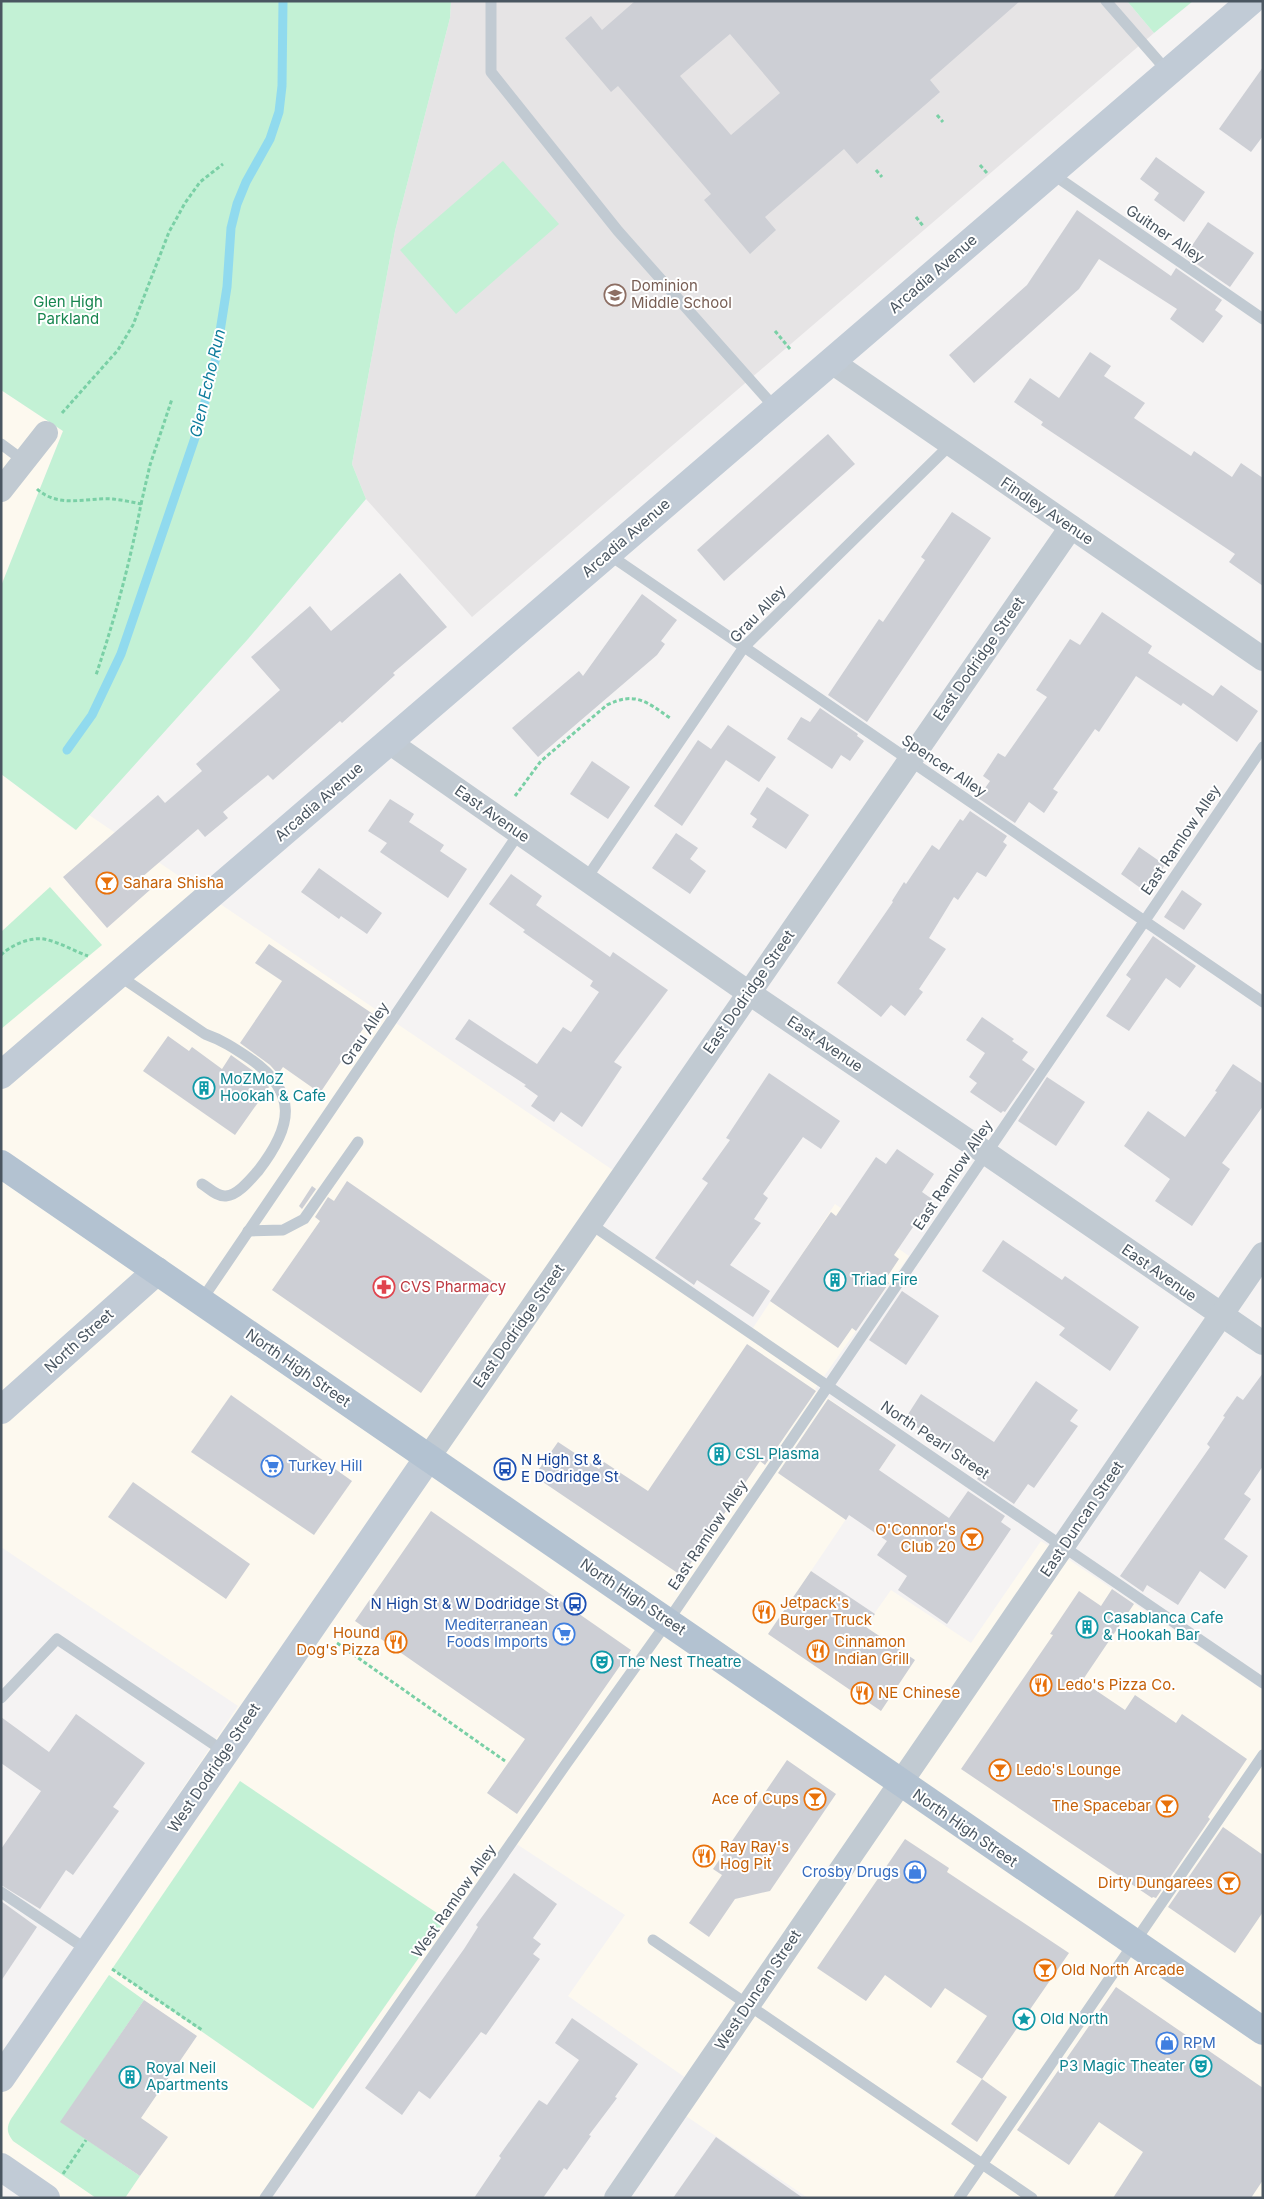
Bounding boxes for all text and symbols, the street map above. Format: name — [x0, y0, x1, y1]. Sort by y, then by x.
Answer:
street label: Guitner Alley — [1122, 200, 1209, 267]
street label: Arcadia Avenue — [885, 230, 981, 317]
place label: Dominion Middle School — [631, 276, 732, 312]
school or university icon: Dominion Middle School — [603, 283, 627, 307]
park label: Glen High Parkland — [33, 292, 103, 328]
water label: Glen Echo Run — [185, 327, 229, 439]
street label: Findley Avenue — [997, 473, 1097, 549]
street label: Arcadia Avenue — [578, 494, 674, 581]
street label: Grau Alley — [726, 580, 790, 646]
street label: East Dodridge Street — [929, 593, 1028, 724]
street label: Spencer Alley — [898, 730, 991, 801]
street label: Arcadia Avenue — [271, 758, 367, 845]
street label: East Ramlow Alley — [1137, 780, 1225, 898]
street label: East Avenue — [451, 781, 533, 846]
bar icon: Sahara Shisha — [95, 871, 119, 895]
place label: Sahara Shisha — [123, 873, 224, 892]
street label: East Dodridge Street — [699, 926, 798, 1057]
street label: Grau Alley — [336, 998, 393, 1069]
street label: East Avenue — [784, 1011, 867, 1076]
place label: MoZMoZ Hookah & Cafe — [220, 1069, 326, 1105]
building icon: MoZMoZ Hookah & Cafe — [192, 1076, 216, 1100]
street label: East Ramlow Alley — [909, 1115, 997, 1233]
street label: East Avenue — [1118, 1240, 1200, 1305]
street label: East Dodridge Street — [469, 1260, 568, 1391]
building icon: Triad Fire — [823, 1268, 847, 1292]
place label: Triad Fire — [851, 1270, 918, 1289]
pharmacy icon: CVS Pharmacy — [372, 1275, 396, 1299]
place label: CVS Pharmacy — [400, 1277, 507, 1296]
street label: North Street — [40, 1305, 117, 1377]
street label: North High Street — [242, 1324, 354, 1411]
street label: North Pearl Street — [877, 1396, 993, 1483]
building icon: CSL Plasma — [707, 1442, 731, 1466]
place label: CSL Plasma — [735, 1444, 819, 1463]
place label: N High St & E Dodridge St — [521, 1450, 619, 1486]
supermarket icon: Turkey Hill — [260, 1454, 284, 1478]
place label: Turkey Hill — [288, 1456, 362, 1475]
bus stop icon: N High St & E Dodridge St — [493, 1457, 517, 1481]
street label: East Duncan Street — [1036, 1457, 1127, 1580]
street label: East Ramlow Alley — [664, 1475, 752, 1593]
place label: O'Connor's Club 20 — [875, 1520, 956, 1556]
bar icon: O'Connor's Club 20 — [960, 1527, 984, 1551]
street label: North High Street — [577, 1554, 690, 1639]
bus stop icon: N High St & W Dodridge St — [563, 1592, 587, 1616]
place label: Jetpack's Burger Truck — [780, 1593, 873, 1629]
place label: N High St & W Dodridge St — [370, 1594, 559, 1613]
restaurant icon: Jetpack's Burger Truck — [752, 1600, 776, 1624]
place label: Casablanca Cafe & Hookah Bar — [1103, 1608, 1223, 1644]
place label: Mediterranean Foods Imports — [444, 1615, 548, 1651]
building icon: Casablanca Cafe & Hookah Bar — [1075, 1615, 1099, 1639]
supermarket icon: Mediterranean Foods Imports — [552, 1622, 576, 1646]
place label: Hound Dog's Pizza — [296, 1623, 380, 1659]
restaurant icon: Hound Dog's Pizza — [384, 1630, 408, 1654]
place label: Cinnamon Indian Grill — [834, 1632, 909, 1668]
restaurant icon: Cinnamon Indian Grill — [806, 1639, 830, 1663]
theatre icon: The Nest Theatre — [590, 1650, 614, 1674]
place label: The Nest Theatre — [618, 1652, 742, 1671]
restaurant icon: Ledo's Pizza Co. — [1029, 1673, 1053, 1697]
place label: Ledo's Pizza Co. — [1057, 1675, 1176, 1694]
restaurant icon: NE Chinese — [850, 1681, 874, 1705]
place label: NE Chinese — [878, 1683, 960, 1702]
street label: West Dodridge Street — [163, 1699, 264, 1836]
bar icon: Ledo's Lounge — [988, 1758, 1012, 1782]
place label: Ledo's Lounge — [1016, 1760, 1121, 1779]
street label: North High Street — [909, 1784, 1021, 1871]
bar icon: Ace of Cups — [803, 1787, 827, 1811]
place label: Ace of Cups — [711, 1789, 799, 1808]
bar icon: The Spacebar — [1155, 1794, 1179, 1818]
place label: The Spacebar — [1051, 1796, 1151, 1815]
place label: Ray Ray's Hog Pit — [720, 1837, 789, 1873]
street label: West Ramlow Alley — [407, 1840, 500, 1961]
restaurant icon: Ray Ray's Hog Pit — [692, 1844, 716, 1868]
shop icon: Crosby Drugs — [903, 1860, 927, 1884]
place label: Crosby Drugs — [802, 1862, 899, 1881]
bar icon: Dirty Dungarees — [1217, 1871, 1241, 1895]
place label: Dirty Dungarees — [1098, 1873, 1213, 1892]
street label: West Duncan Street — [710, 1926, 805, 2053]
bar icon: Old North Arcade — [1033, 1958, 1057, 1982]
place label: Old North Arcade — [1061, 1960, 1185, 1979]
place icon: Old North — [1012, 2007, 1036, 2031]
place label: Old North — [1040, 2009, 1108, 2028]
shop icon: RPM — [1155, 2031, 1179, 2055]
place label: RPM — [1183, 2033, 1216, 2052]
theatre icon: P3 Magic Theater — [1189, 2054, 1213, 2078]
place label: P3 Magic Theater — [1059, 2056, 1185, 2075]
place label: Royal Neil Apartments — [146, 2058, 228, 2094]
building icon: Royal Neil Apartments — [118, 2065, 142, 2089]

